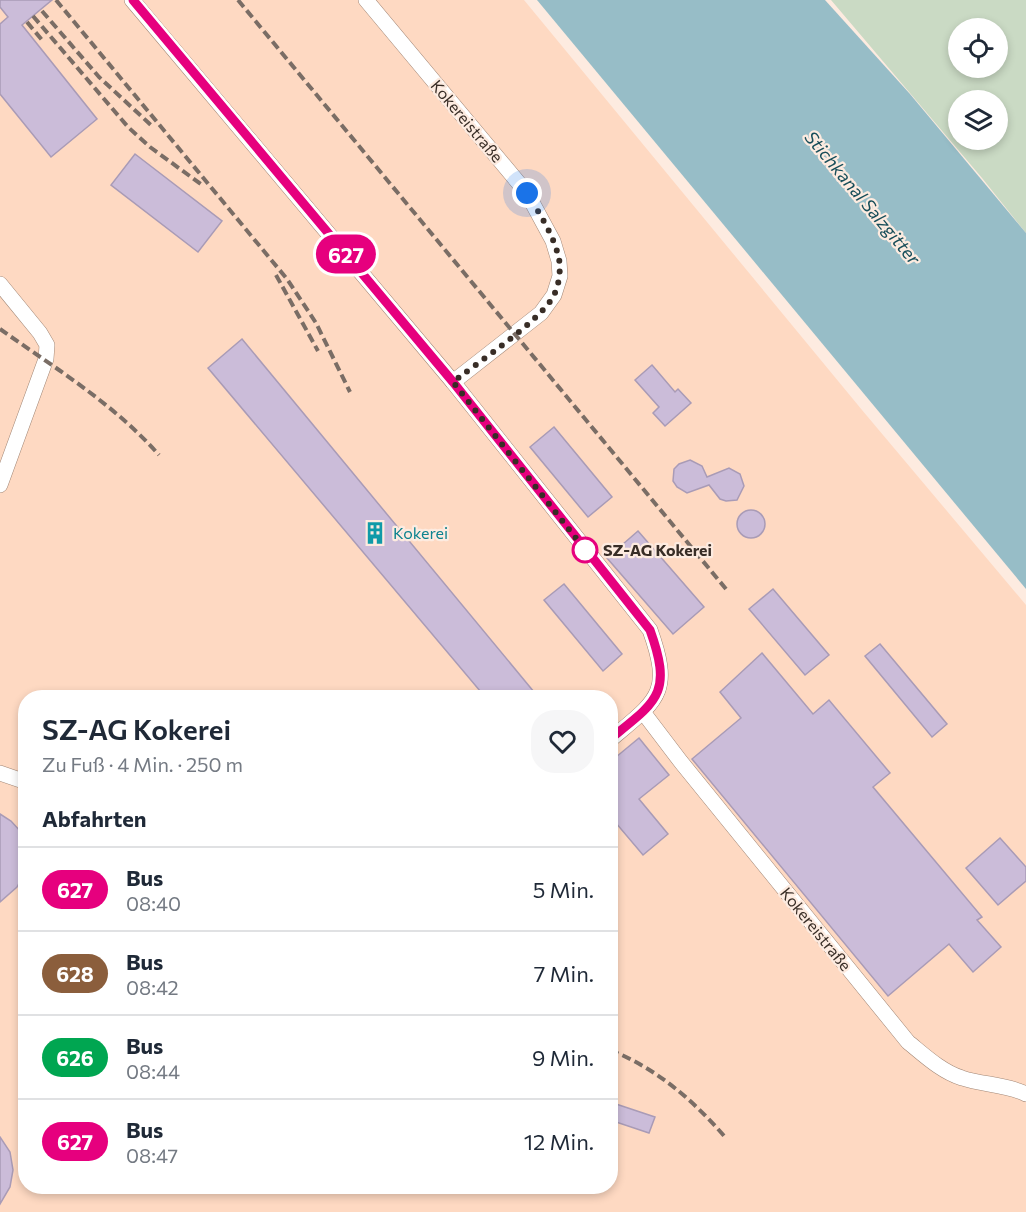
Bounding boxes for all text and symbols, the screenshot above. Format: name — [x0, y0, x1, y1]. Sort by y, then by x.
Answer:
map controls — [948, 18, 1008, 150]
button: locate — [948, 18, 1008, 78]
street label: Kokereistraße — [427, 76, 507, 166]
button: layers — [948, 90, 1008, 150]
water label: Stichkanal Salzgitter — [800, 126, 926, 269]
your location — [512, 178, 542, 208]
line badge: 627 — [312, 234, 380, 274]
text: 627 — [328, 242, 364, 267]
building icon: Kokerei — [362, 520, 388, 546]
place label: Kokerei — [393, 523, 448, 542]
marker: SZ-AG Kokerei — [572, 537, 598, 563]
place label: SZ-AG Kokerei — [603, 540, 712, 559]
button: heart — [531, 710, 594, 773]
text: SZ-AG Kokerei — [42, 712, 231, 746]
text: Zu Fuß · 4 Min. · 250 m — [42, 752, 243, 776]
text: Abfahrten — [42, 805, 146, 832]
text: Bus — [126, 864, 163, 891]
text: 5 Min. — [533, 876, 594, 903]
text: 627 — [57, 877, 93, 902]
street label: Kokereistraße — [777, 883, 856, 974]
text: 08:40 — [126, 891, 181, 915]
text: Bus — [126, 948, 163, 975]
text: 7 Min. — [534, 960, 594, 987]
text: 628 — [56, 961, 94, 986]
text: 08:42 — [126, 975, 179, 999]
text: Bus — [126, 1032, 163, 1059]
text: 9 Min. — [532, 1044, 594, 1071]
text: 626 — [56, 1045, 94, 1070]
text: 08:44 — [126, 1059, 180, 1083]
text: Bus — [126, 1116, 163, 1143]
text: 12 Min. — [524, 1128, 594, 1155]
text: 627 — [57, 1129, 93, 1154]
text: 08:47 — [126, 1143, 178, 1167]

